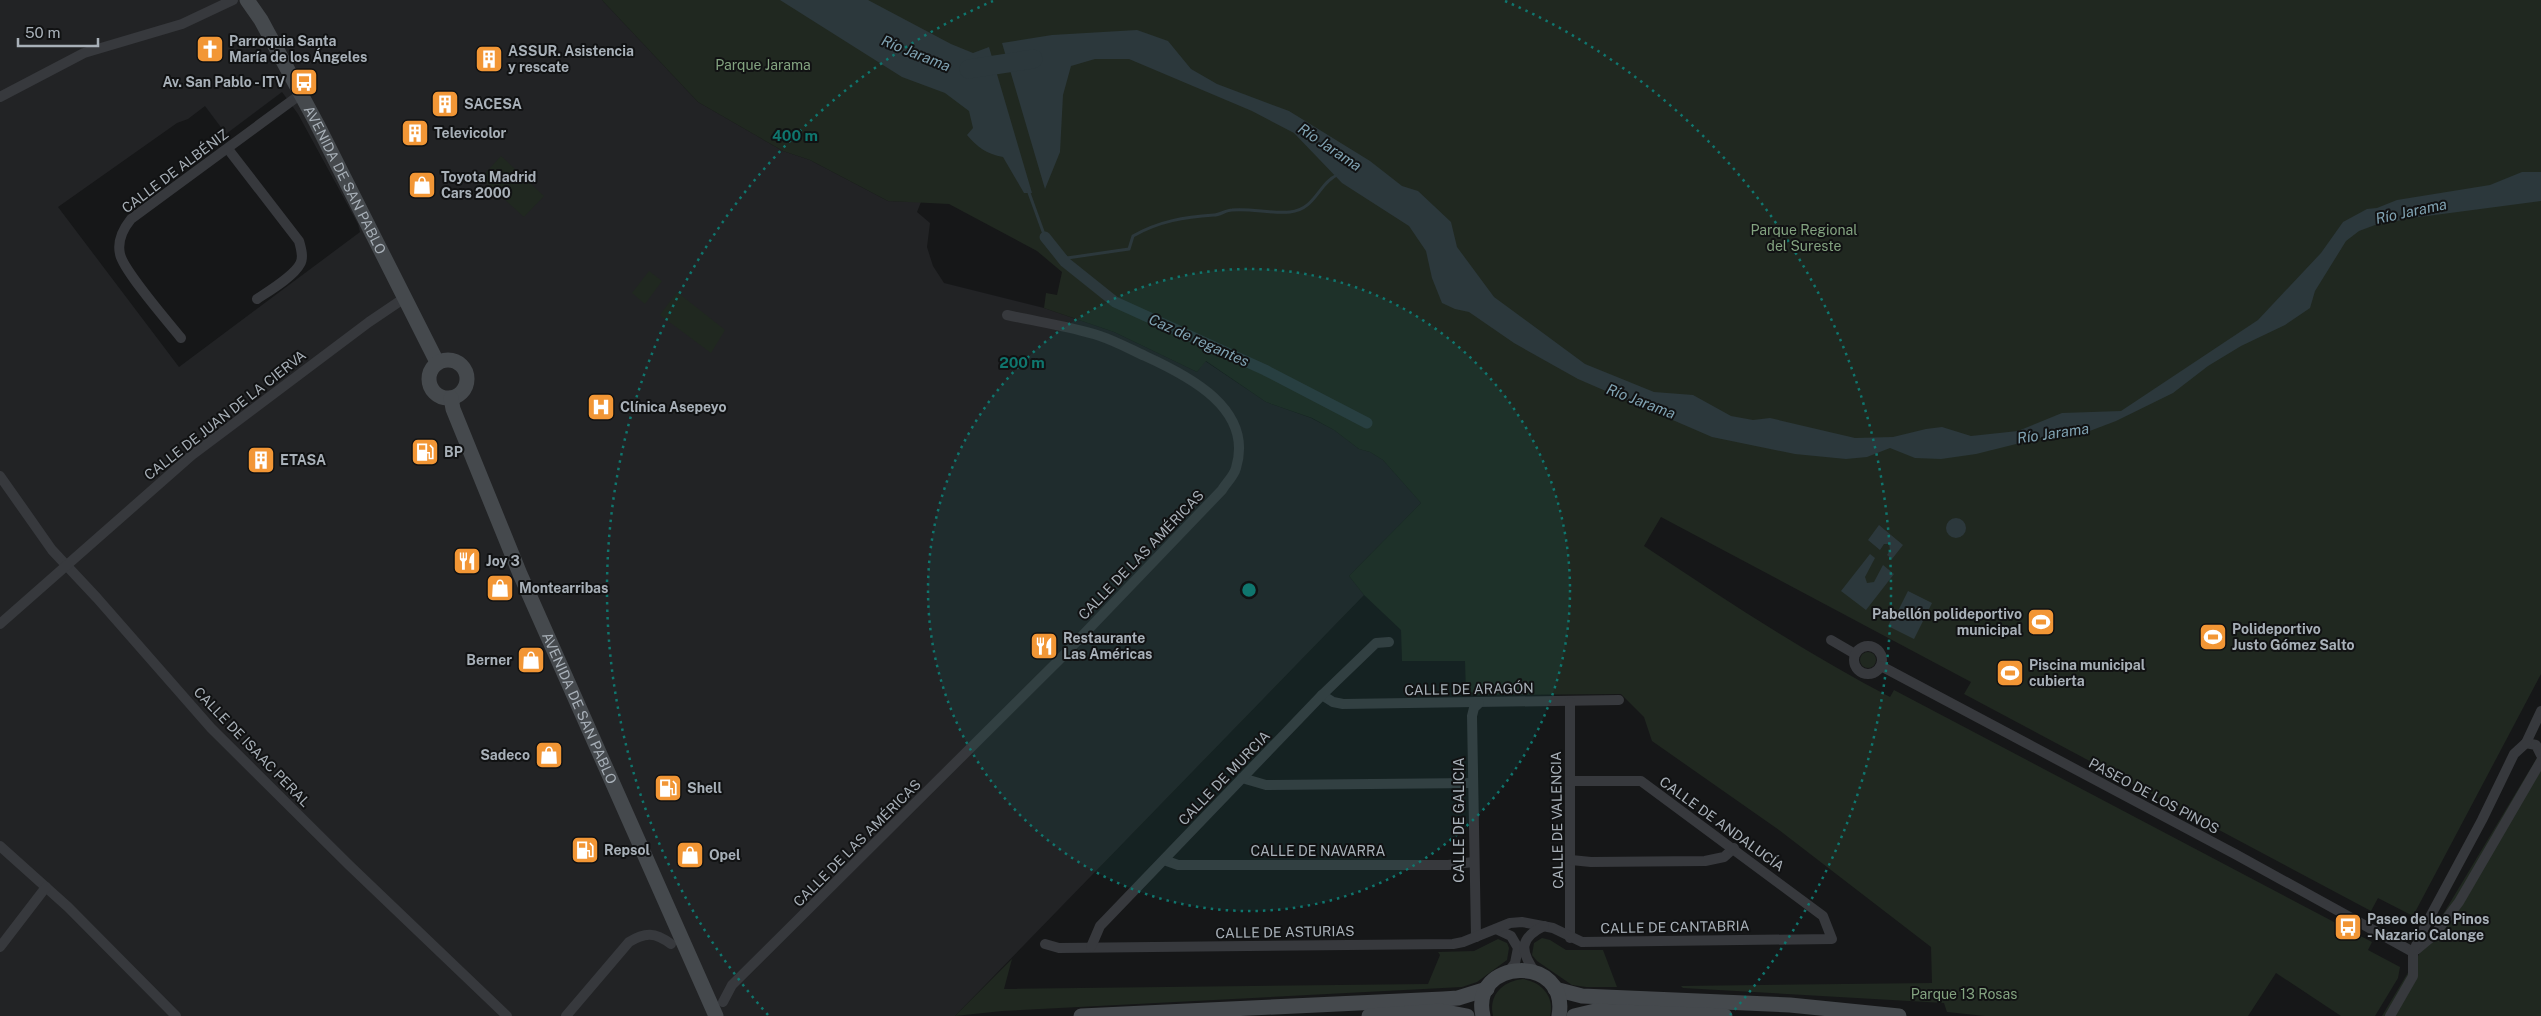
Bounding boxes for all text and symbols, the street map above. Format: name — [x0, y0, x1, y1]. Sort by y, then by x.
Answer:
scale bar — [18, 15, 98, 47]
text: 50 m — [25, 24, 60, 41]
water label: Río Jarama — [879, 32, 953, 74]
place label: Parroquia Santa María de los Ángeles — [229, 33, 367, 65]
church icon: Parroquia Santa María de los Ángeles — [195, 34, 225, 64]
place label: ASSUR. Asistencia y rescate — [508, 43, 634, 75]
building icon: ASSUR. Asistencia y rescate — [474, 44, 504, 74]
park label: Parque Jarama — [715, 57, 811, 73]
bus stop icon: Av. San Pablo - ITV — [289, 67, 319, 97]
place label: Av. San Pablo - ITV — [163, 74, 285, 90]
building icon: SACESA — [430, 89, 460, 119]
place label: SACESA — [464, 96, 522, 112]
street label: AVENIDA DE SAN PABLO — [301, 103, 389, 257]
building icon: Televicolor — [400, 118, 430, 148]
water label: Río Jarama — [1295, 120, 1365, 174]
street label: CALLE DE ALBÉNIZ — [118, 125, 231, 216]
place label: Televicolor — [434, 125, 507, 141]
text: 400 m — [772, 127, 818, 144]
place label: Toyota Madrid Cars 2000 — [441, 169, 536, 201]
shop icon: Toyota Madrid Cars 2000 — [407, 170, 437, 200]
water label: Río Jarama — [2374, 195, 2448, 227]
park label: Parque Regional del Sureste — [1751, 222, 1857, 254]
water label: Caz de regantes — [1146, 310, 1252, 370]
street label: CALLE DE JUAN DE LA CIERVA — [141, 347, 309, 483]
text: 200 m — [999, 354, 1045, 371]
water label: Río Jarama — [1604, 380, 1678, 422]
hospital icon: Clínica Asepeyo — [586, 392, 616, 422]
place label: Clínica Asepeyo — [620, 399, 727, 415]
water label: Río Jarama — [2016, 420, 2090, 446]
fuel station icon: BP — [410, 437, 440, 467]
place label: BP — [444, 444, 463, 460]
building icon: ETASA — [246, 445, 276, 475]
place label: ETASA — [280, 452, 326, 468]
street label: CALLE DE LAS AMÉRICAS — [1074, 486, 1207, 623]
restaurant icon: Joy 3 — [452, 546, 482, 576]
place label: Joy 3 — [486, 553, 520, 569]
shop icon: Montearribas — [485, 573, 515, 603]
place label: Montearribas — [519, 580, 608, 596]
centre of rings — [1240, 581, 1258, 599]
place label: Pabellón polideportivo municipal — [1872, 606, 2022, 638]
sports icon: Pabellón polideportivo municipal — [2026, 607, 2056, 637]
place label: Polideportivo Justo Gómez Salto — [2232, 621, 2355, 653]
sports icon: Polideportivo Justo Gómez Salto — [2198, 622, 2228, 652]
street label: AVENIDA DE SAN PABLO — [539, 630, 620, 786]
place label: Restaurante Las Américas — [1063, 630, 1152, 662]
restaurant icon: Restaurante Las Américas — [1029, 631, 1059, 661]
shop icon: Berner — [516, 645, 546, 675]
place label: Berner — [466, 652, 512, 668]
place label: Piscina municipal cubierta — [2029, 657, 2146, 689]
sports icon: Piscina municipal cubierta — [1995, 658, 2025, 688]
street label: CALLE DE ARAGÓN — [1404, 678, 1534, 698]
street label: CALLE DE ISAAC PERAL — [191, 684, 313, 810]
street label: CALLE DE MURCIA — [1175, 728, 1273, 828]
shop icon: Sadeco — [534, 740, 564, 770]
place label: Sadeco — [480, 747, 530, 763]
street label: CALLE DE VALENCIA — [1548, 751, 1566, 889]
street label: PASEO DE LOS PINOS — [2086, 755, 2222, 837]
street label: CALLE DE GALICIA — [1451, 757, 1467, 883]
fuel station icon: Shell — [653, 773, 683, 803]
street label: CALLE DE ANDALUCÍA — [1656, 773, 1788, 875]
street label: CALLE DE LAS AMÉRICAS — [789, 775, 924, 910]
place label: Shell — [687, 780, 722, 796]
fuel station icon: Repsol — [570, 835, 600, 865]
shop icon: Opel — [675, 840, 705, 870]
place label: Repsol — [604, 842, 650, 858]
street label: CALLE DE NAVARRA — [1250, 843, 1386, 859]
place label: Opel — [709, 847, 741, 863]
place label: Paseo de los Pinos - Nazario Calonge — [2367, 911, 2489, 943]
bus stop icon: Paseo de los Pinos - Nazario Calonge — [2333, 912, 2363, 942]
street label: CALLE DE CANTABRIA — [1600, 918, 1750, 936]
street label: CALLE DE ASTURIAS — [1215, 923, 1355, 941]
park label: Parque 13 Rosas — [1911, 986, 2017, 1002]

